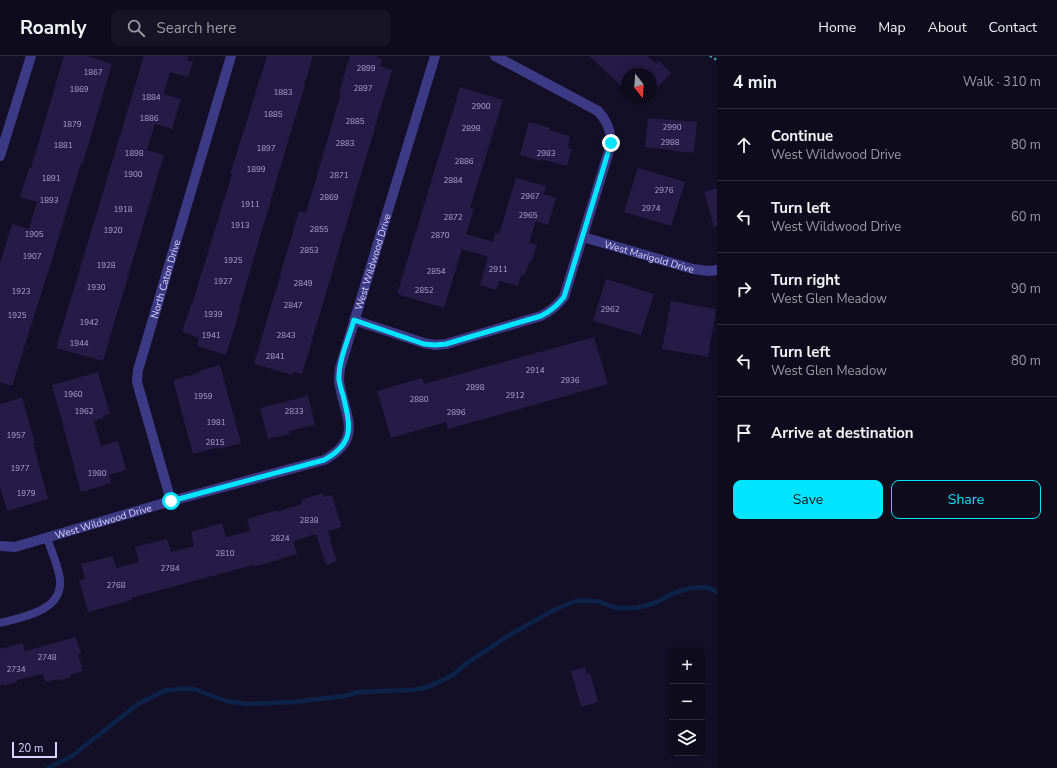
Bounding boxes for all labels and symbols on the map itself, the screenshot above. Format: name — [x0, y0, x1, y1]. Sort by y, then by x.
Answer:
house number: 2899 — [356, 63, 376, 74]
house number: 1867 — [83, 67, 103, 78]
north arrow — [621, 68, 657, 104]
house number: 2897 — [353, 83, 373, 94]
house number: 1869 — [69, 84, 89, 95]
house number: 1883 — [273, 87, 293, 98]
house number: 1884 — [141, 92, 161, 103]
house number: 2900 — [471, 101, 491, 112]
house number: 1885 — [263, 109, 283, 120]
house number: 1886 — [139, 113, 159, 124]
house number: 2885 — [345, 116, 365, 127]
house number: 1879 — [62, 119, 82, 130]
house number: 2990 — [662, 122, 682, 133]
house number: 2898 — [461, 123, 481, 134]
route end — [602, 134, 620, 152]
house number: 2988 — [660, 137, 680, 148]
house number: 2883 — [335, 138, 355, 149]
house number: 1881 — [53, 140, 73, 151]
house number: 1897 — [256, 143, 276, 154]
house number: 1898 — [124, 148, 144, 159]
house number: 2983 — [536, 148, 556, 159]
house number: 2886 — [454, 156, 474, 167]
house number: 1899 — [246, 164, 266, 175]
house number: 1900 — [123, 169, 143, 180]
house number: 2871 — [329, 170, 349, 181]
house number: 1891 — [41, 173, 61, 184]
house number: 2884 — [443, 175, 463, 186]
house number: 2976 — [654, 185, 674, 196]
house number: 2967 — [520, 191, 540, 202]
house number: 2869 — [319, 192, 339, 203]
house number: 1893 — [39, 195, 59, 206]
house number: 1911 — [240, 199, 260, 210]
house number: 2974 — [641, 203, 661, 214]
house number: 1918 — [113, 204, 133, 215]
house number: 2965 — [518, 210, 538, 221]
street label: West Wildwood Drive — [352, 212, 395, 312]
house number: 2872 — [443, 212, 463, 223]
house number: 1913 — [230, 220, 250, 231]
house number: 2855 — [309, 224, 329, 235]
house number: 1920 — [103, 225, 123, 236]
house number: 1905 — [24, 229, 44, 240]
house number: 2870 — [430, 230, 450, 241]
street label: North Caton Drive — [148, 238, 184, 320]
street label: West Marigold Drive — [602, 238, 696, 277]
house number: 2853 — [299, 245, 319, 256]
house number: 1907 — [22, 251, 42, 262]
house number: 1925 — [223, 255, 243, 266]
house number: 1928 — [96, 260, 116, 271]
house number: 2911 — [488, 264, 508, 275]
house number: 2854 — [426, 266, 446, 277]
house number: 1927 — [213, 276, 233, 287]
house number: 2849 — [293, 278, 313, 289]
house number: 1930 — [86, 282, 106, 293]
house number: 2852 — [414, 285, 434, 296]
house number: 1923 — [11, 286, 31, 297]
house number: 2847 — [283, 300, 303, 311]
house number: 2962 — [600, 304, 620, 315]
house number: 1939 — [203, 309, 223, 320]
house number: 1925 — [7, 310, 27, 321]
house number: 1942 — [79, 317, 99, 328]
house number: 1941 — [201, 330, 221, 341]
house number: 2843 — [276, 330, 296, 341]
house number: 1944 — [69, 338, 89, 349]
house number: 2841 — [265, 351, 285, 362]
house number: 2914 — [525, 365, 545, 376]
house number: 2936 — [560, 375, 580, 386]
house number: 2898 — [465, 382, 485, 393]
house number: 1960 — [63, 389, 83, 400]
house number: 2912 — [505, 390, 525, 401]
house number: 1959 — [193, 391, 213, 402]
house number: 2880 — [409, 394, 429, 405]
house number: 1962 — [74, 406, 94, 417]
house number: 2833 — [284, 406, 304, 417]
house number: 2896 — [446, 407, 466, 418]
house number: 1981 — [206, 417, 226, 428]
house number: 1957 — [6, 430, 26, 441]
house number: 2815 — [205, 437, 225, 448]
house number: 1977 — [10, 463, 30, 474]
house number: 1980 — [87, 468, 107, 479]
house number: 1979 — [16, 488, 36, 499]
route start — [162, 492, 180, 510]
street label: West Wildwood Drive — [53, 501, 154, 543]
house number: 2838 — [299, 515, 319, 526]
house number: 2824 — [270, 533, 290, 544]
house number: 2810 — [215, 548, 235, 559]
house number: 2784 — [160, 563, 180, 574]
house number: 2768 — [106, 580, 126, 591]
house number: 2748 — [37, 652, 57, 663]
house number: 2734 — [6, 664, 26, 675]
scale bar — [12, 740, 57, 759]

